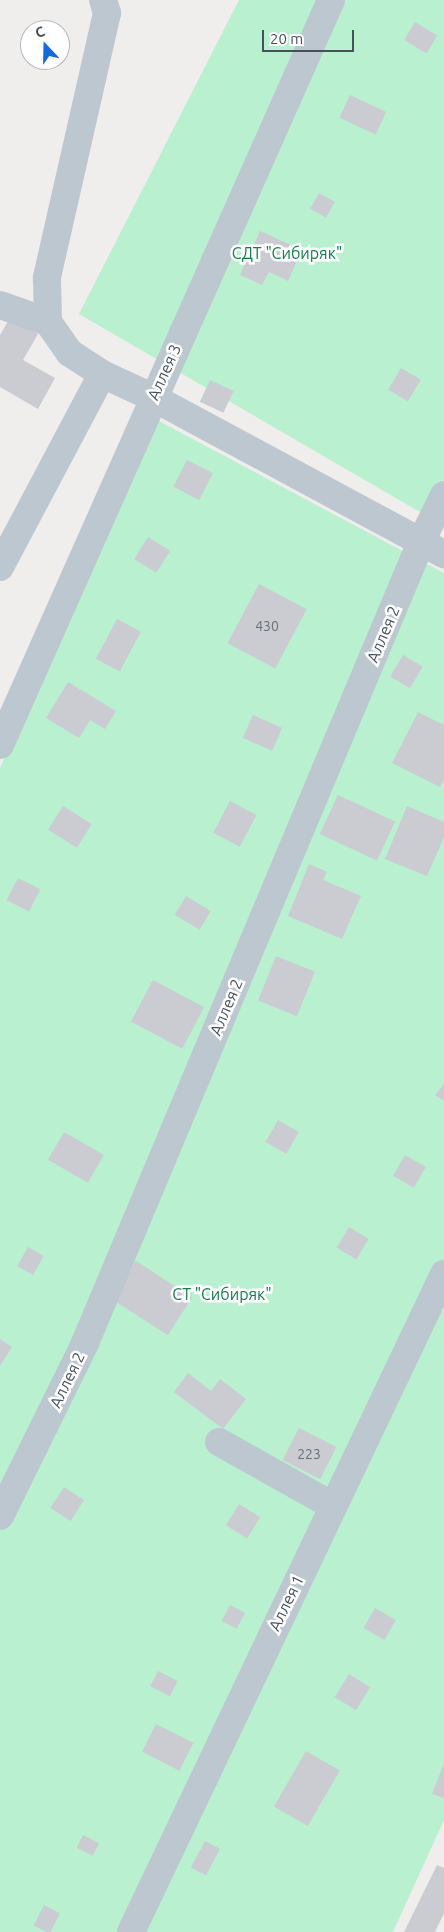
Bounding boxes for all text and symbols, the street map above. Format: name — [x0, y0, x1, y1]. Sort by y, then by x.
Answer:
north arrow — [20, 20, 70, 70]
scale bar — [264, 20, 356, 52]
text: С — [33, 23, 47, 41]
text: 20 m — [270, 30, 303, 47]
park label: СДТ "Сибиряк" — [232, 243, 342, 263]
street label: Аллея 3 — [143, 341, 185, 403]
street label: Аллея 2 — [363, 603, 403, 665]
house number: 430 — [255, 618, 279, 634]
street label: Аллея 2 — [206, 976, 246, 1038]
park label: СТ "Сибиряк" — [172, 1284, 272, 1304]
street label: Аллея 2 — [45, 1349, 89, 1411]
house number: 223 — [297, 1446, 321, 1462]
street label: Аллея 1 — [264, 1572, 308, 1634]

